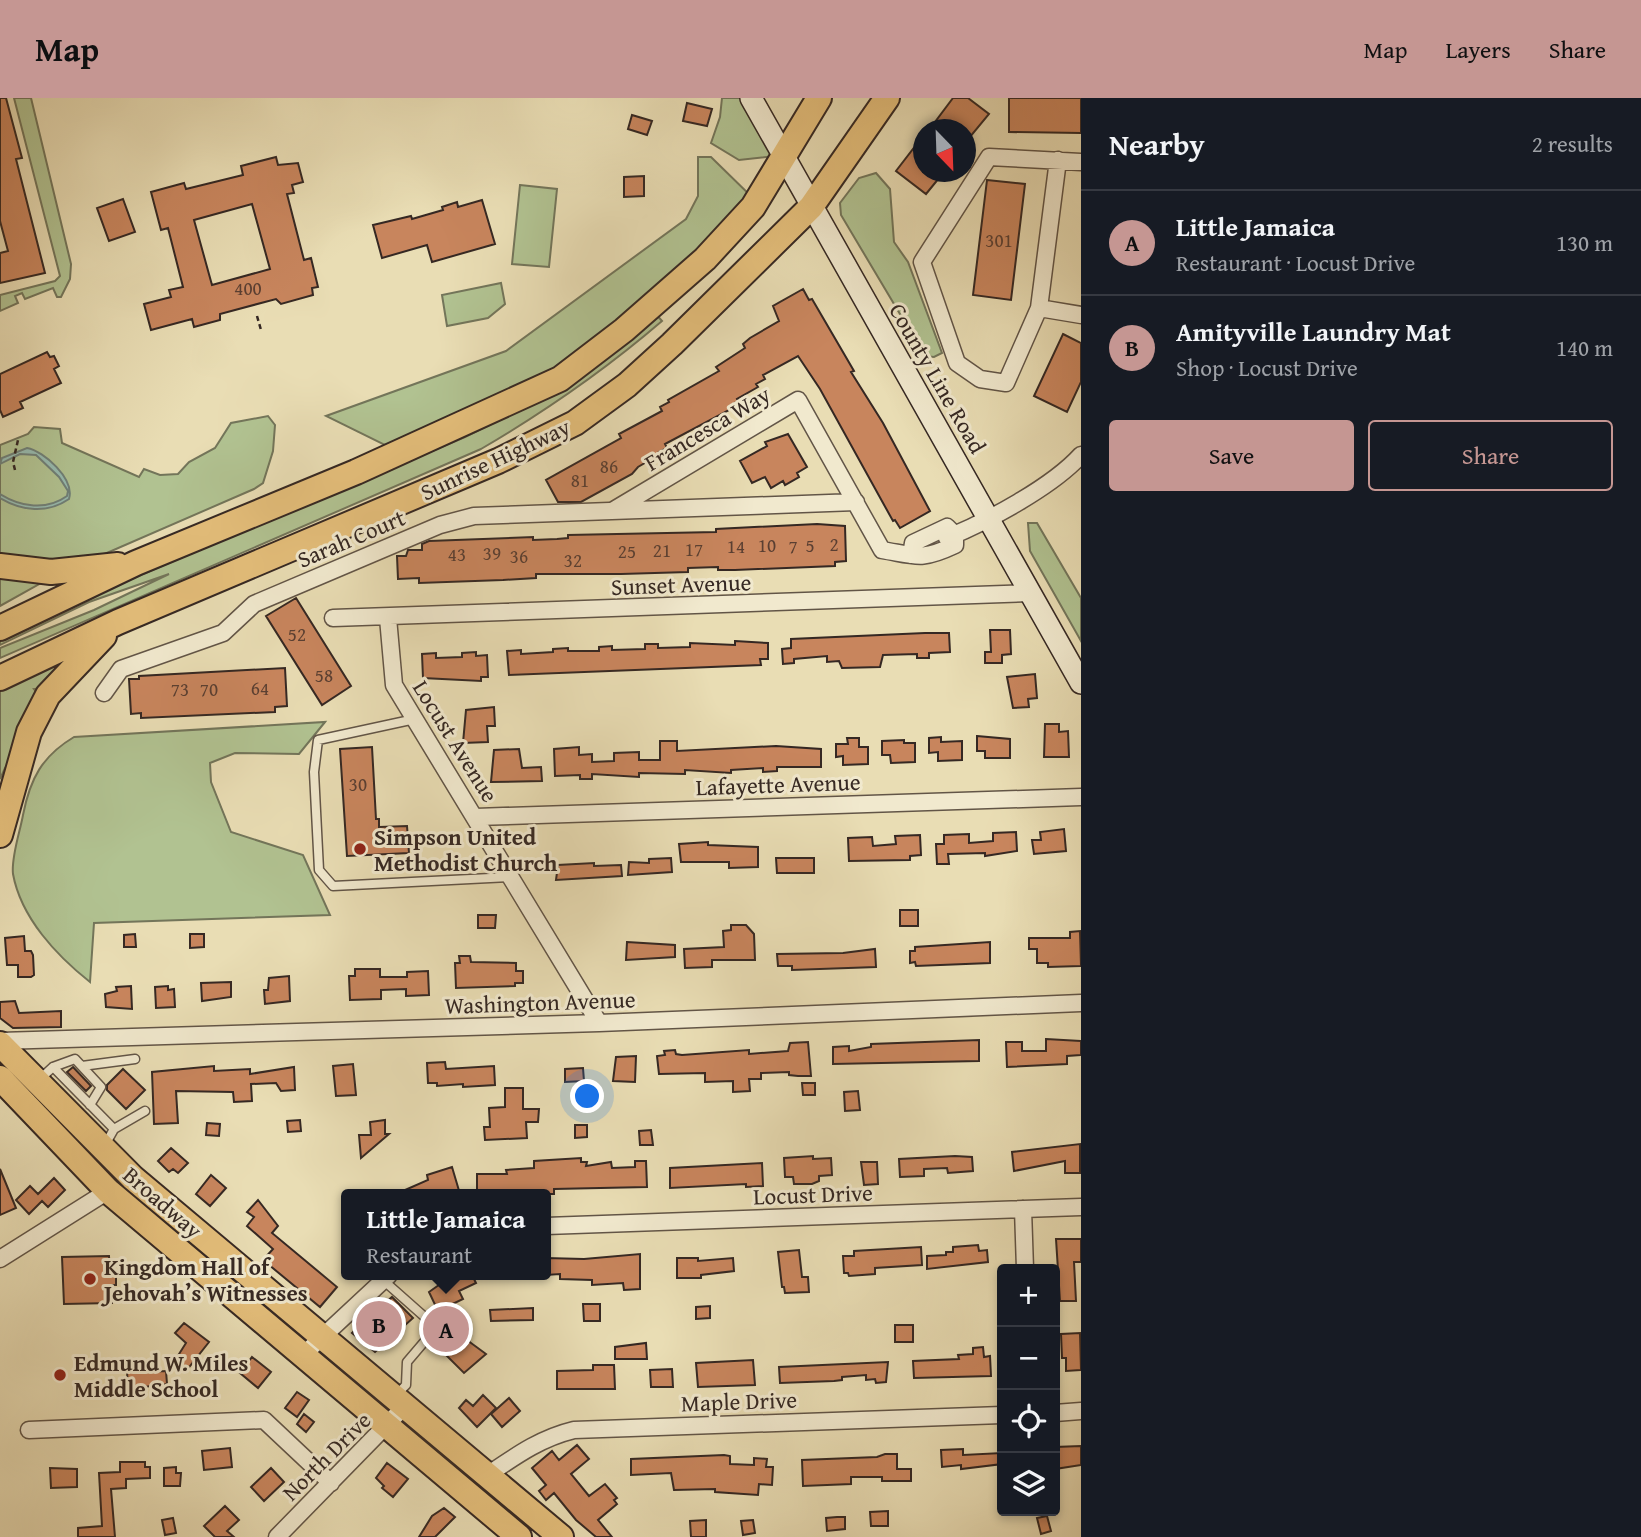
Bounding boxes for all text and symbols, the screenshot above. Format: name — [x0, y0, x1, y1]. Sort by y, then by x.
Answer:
text: Map — [35, 25, 99, 73]
text: Map — [1364, 32, 1407, 67]
text: Layers — [1445, 32, 1511, 67]
text: Share — [1549, 32, 1606, 67]
north arrow — [913, 119, 976, 182]
text: Nearby — [1109, 122, 1205, 166]
text: 2 results — [1532, 127, 1613, 160]
text: Little Jamaica — [1176, 207, 1335, 246]
house number: 301 — [985, 226, 1013, 254]
text: A — [1125, 226, 1139, 259]
text: 130 m — [1556, 226, 1613, 259]
text: Restaurant · Locust Drive — [1176, 246, 1415, 279]
house number: 400 — [234, 274, 262, 302]
street label: County Line Road — [882, 297, 995, 460]
text: Amityville Laundry Mat — [1176, 312, 1451, 351]
text: B — [1125, 331, 1139, 364]
text: 140 m — [1556, 331, 1613, 364]
text: Shop · Locust Drive — [1176, 351, 1358, 384]
street label: Francesca Way — [638, 377, 777, 479]
street label: Sunrise Highway — [415, 410, 576, 508]
button: Save — [1109, 420, 1354, 491]
button: Share — [1368, 420, 1613, 491]
house number: 86 — [600, 452, 618, 480]
house number: 81 — [571, 466, 589, 494]
street label: Sarah Court — [292, 500, 410, 576]
house number: 2 — [829, 530, 839, 558]
house number: 10 — [758, 531, 776, 559]
house number: 5 — [805, 531, 815, 559]
house number: 14 — [727, 532, 745, 560]
house number: 7 — [788, 532, 798, 560]
house number: 17 — [685, 535, 703, 563]
house number: 21 — [653, 536, 671, 564]
house number: 25 — [618, 537, 636, 565]
house number: 39 — [483, 539, 501, 567]
house number: 43 — [448, 540, 466, 568]
house number: 36 — [510, 542, 528, 570]
house number: 32 — [564, 546, 582, 574]
street label: Sunset Avenue — [610, 565, 752, 603]
house number: 52 — [288, 620, 306, 648]
house number: 58 — [315, 661, 333, 689]
street label: Locust Avenue — [405, 673, 507, 809]
house number: 64 — [251, 674, 269, 702]
house number: 73 — [171, 675, 189, 703]
house number: 70 — [200, 675, 218, 703]
street label: Lafayette Avenue — [695, 765, 861, 803]
house number: 30 — [349, 770, 367, 798]
place label: Simpson United Methodist Church — [374, 820, 558, 879]
marker: Simpson United Methodist Church — [352, 841, 368, 857]
street label: Washington Avenue — [444, 982, 636, 1022]
your location — [570, 1079, 604, 1113]
street label: Broadway — [116, 1158, 210, 1246]
street label: Locust Drive — [753, 1175, 873, 1213]
popup — [341, 1189, 551, 1280]
text: Little Jamaica — [366, 1199, 526, 1238]
text: Restaurant — [366, 1238, 472, 1271]
place label: Kingdom Hall of Jehovah’s Witnesses — [100, 1250, 308, 1309]
map controls — [997, 1264, 1060, 1516]
button: + — [997, 1264, 1060, 1327]
marker: Kingdom Hall of Jehovah’s Witnesses — [82, 1271, 98, 1287]
pin: B — [356, 1298, 402, 1350]
pin: A — [423, 1303, 469, 1355]
button: − — [997, 1327, 1060, 1390]
place label: Edmund W. Miles Middle School — [74, 1346, 248, 1405]
marker: Edmund W. Miles Middle School — [52, 1367, 68, 1383]
street label: Maple Drive — [680, 1382, 798, 1420]
button: locate — [997, 1390, 1060, 1453]
street label: North Drive — [274, 1404, 378, 1508]
button: layers — [997, 1453, 1060, 1516]

